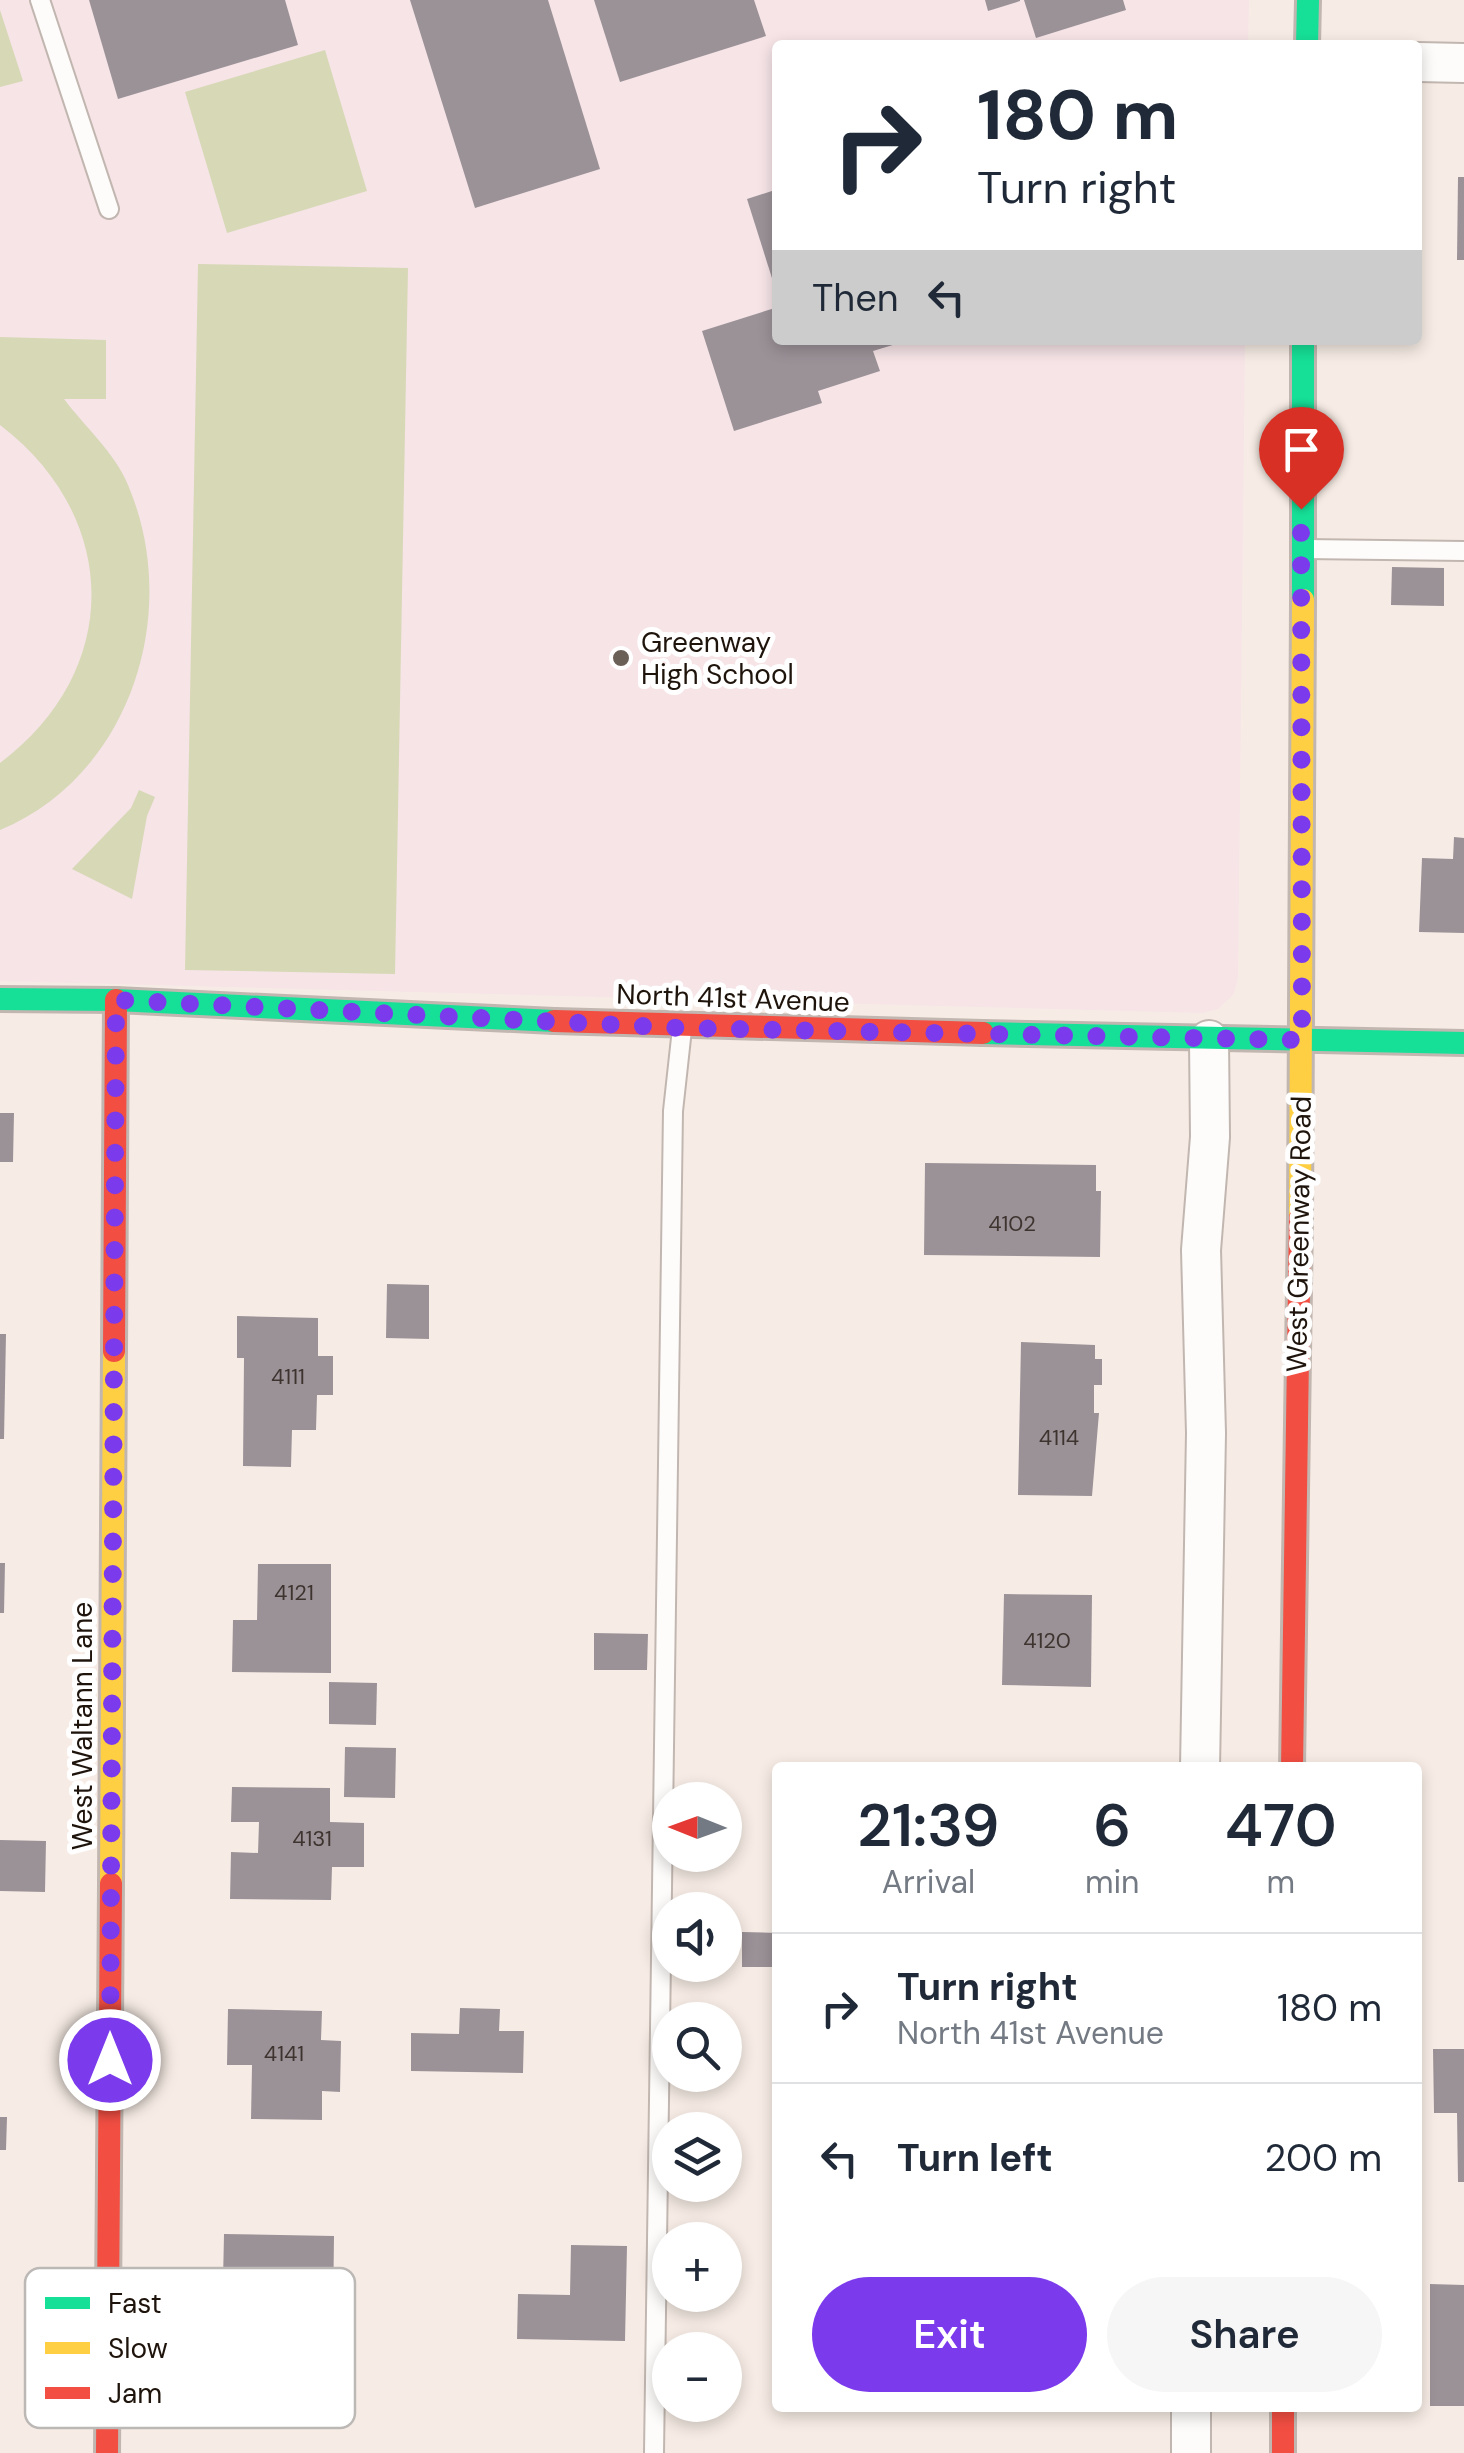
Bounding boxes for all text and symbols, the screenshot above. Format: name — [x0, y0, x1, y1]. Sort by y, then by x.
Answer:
text: 180 m — [977, 70, 1178, 161]
icon: right — [812, 80, 942, 210]
text: Turn right — [977, 158, 1176, 217]
icon: left — [919, 270, 974, 325]
text: Then — [812, 273, 899, 323]
pin — [1259, 407, 1344, 510]
icon: arrive — [1274, 422, 1329, 477]
place label: Greenway High School — [641, 624, 794, 693]
marker: Greenway High School — [610, 647, 632, 669]
street label: North 41st Avenue — [616, 975, 850, 1021]
street label: West Greenway Road — [1278, 1096, 1320, 1372]
house number: 4102 — [988, 1209, 1036, 1238]
house number: 4111 — [271, 1362, 305, 1391]
house number: 4114 — [1039, 1423, 1079, 1452]
house number: 4121 — [274, 1578, 314, 1607]
street label: West Waltann Lane — [64, 1602, 101, 1850]
house number: 4120 — [1023, 1626, 1071, 1655]
north arrow — [652, 1782, 742, 1872]
map controls — [652, 1782, 742, 2422]
text: 21:39 — [857, 1786, 1000, 1865]
text: 6 — [1093, 1786, 1131, 1865]
text: 470 — [1225, 1786, 1337, 1865]
house number: 4131 — [292, 1824, 332, 1853]
text: Arrival — [882, 1861, 975, 1903]
text: min — [1085, 1861, 1139, 1903]
text: m — [1266, 1861, 1295, 1903]
button: sound — [652, 1892, 742, 1982]
text: Turn right — [897, 1962, 1078, 2012]
icon: right — [812, 1981, 867, 2036]
text: 180 m — [1277, 1983, 1382, 2033]
button: search — [652, 2002, 742, 2092]
position arrow — [58, 2008, 162, 2112]
text: North 41st Avenue — [897, 2012, 1164, 2054]
house number: 4141 — [264, 2039, 304, 2068]
button: layers — [652, 2112, 742, 2202]
icon: left — [812, 2131, 867, 2186]
text: Turn left — [897, 2133, 1053, 2183]
text: 200 m — [1265, 2133, 1382, 2183]
button: + — [652, 2222, 742, 2312]
legend — [25, 2268, 355, 2428]
button: Exit — [812, 2277, 1087, 2392]
button: Share — [1107, 2277, 1382, 2392]
text: Fast — [108, 2285, 162, 2322]
text: Slow — [108, 2330, 168, 2367]
button: − — [652, 2332, 742, 2422]
text: Jam — [108, 2375, 162, 2412]

